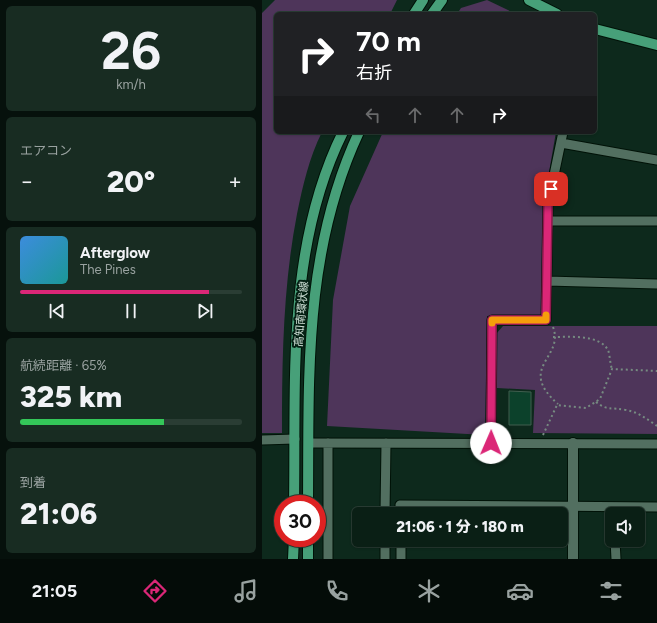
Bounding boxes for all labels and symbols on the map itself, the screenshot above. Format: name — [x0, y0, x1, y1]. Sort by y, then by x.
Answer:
pin — [534, 172, 568, 206]
street label: 高知南環状線 — [292, 281, 311, 347]
position arrow — [470, 422, 512, 464]
speed limit sign: 30 — [274, 495, 326, 547]

